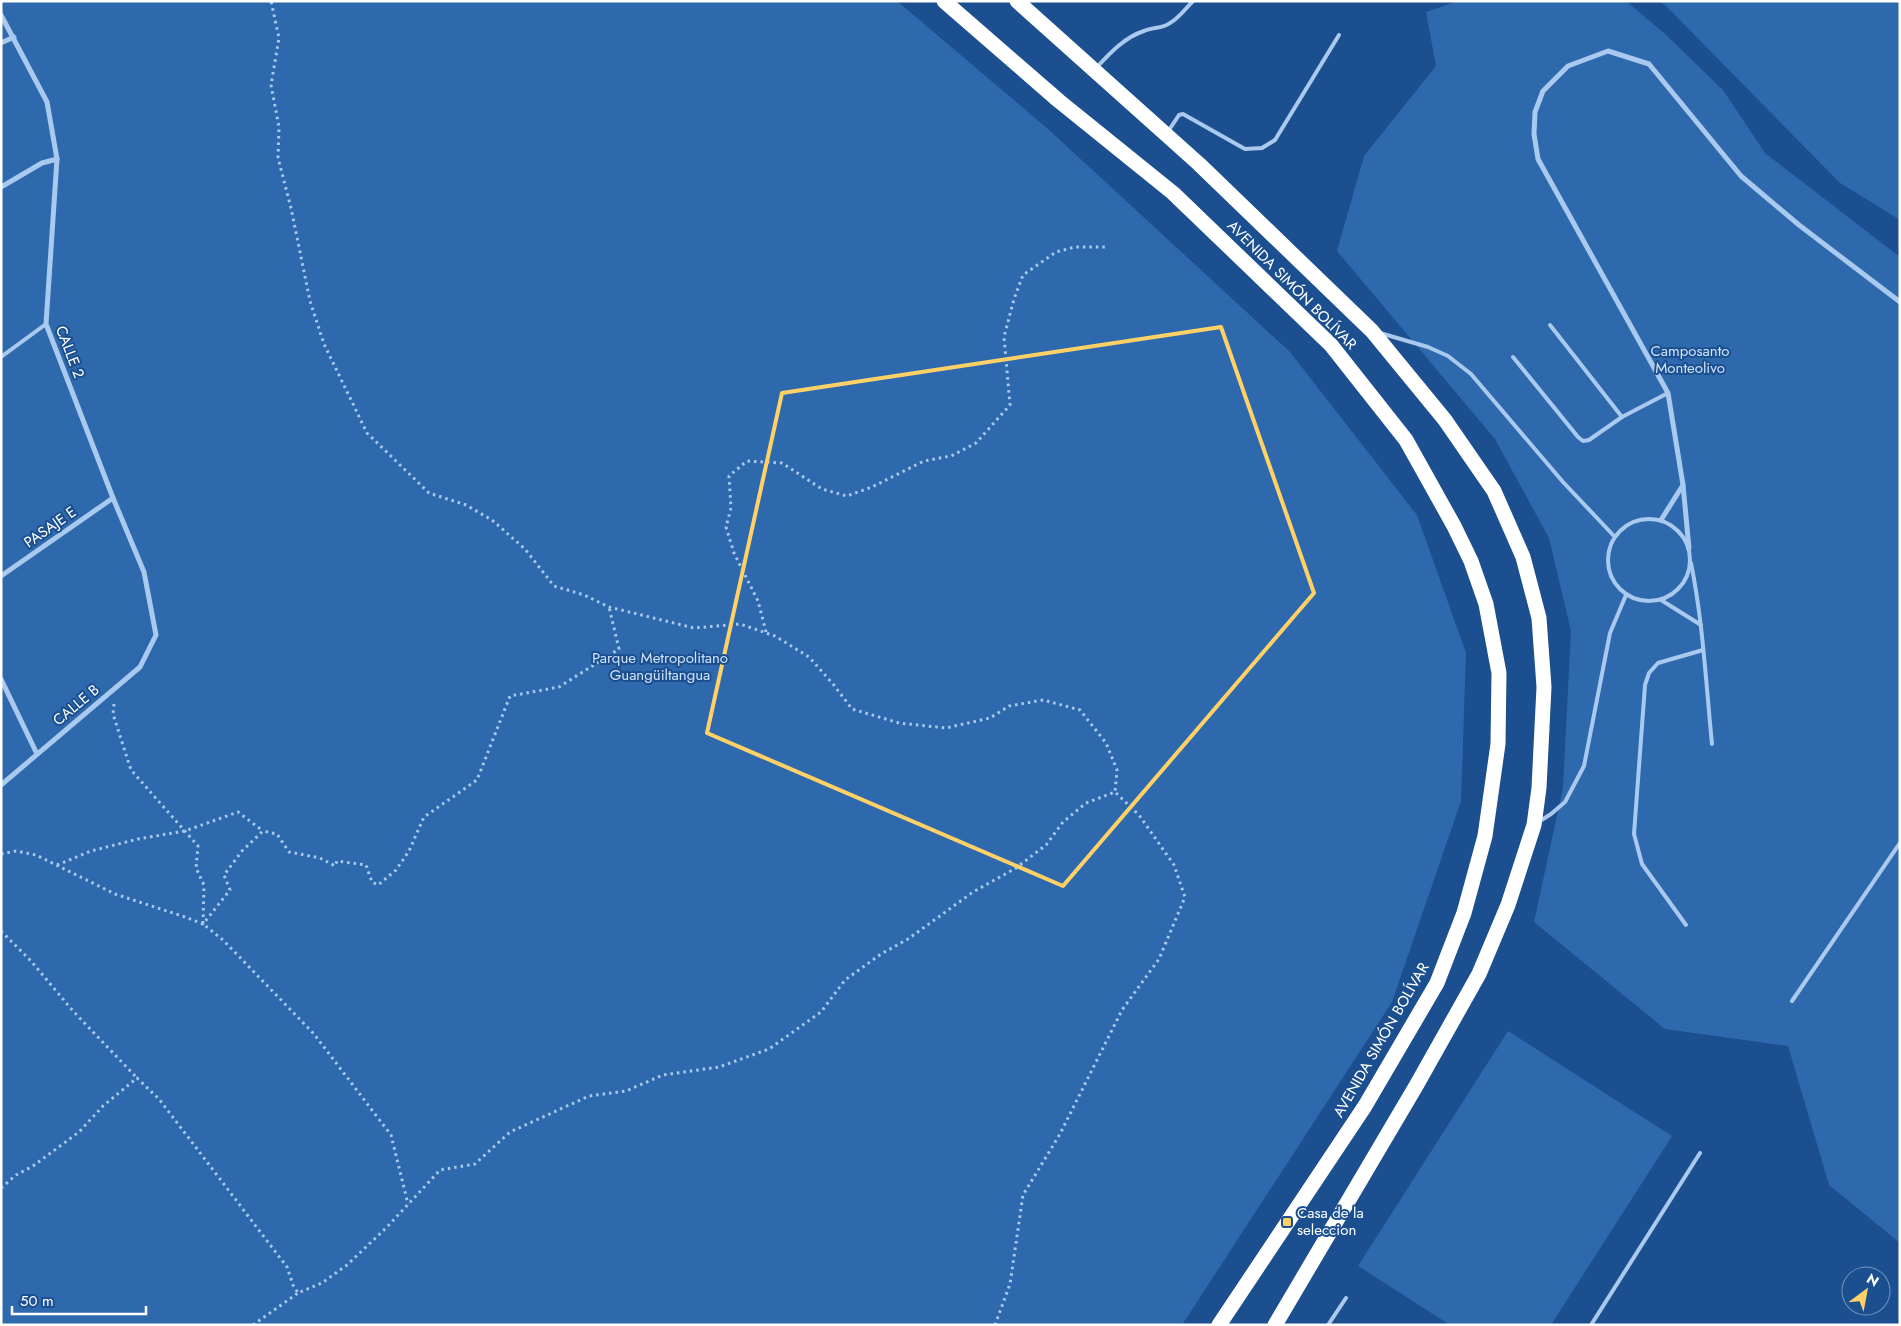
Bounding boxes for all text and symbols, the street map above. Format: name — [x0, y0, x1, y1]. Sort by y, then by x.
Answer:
street label: AVENIDA SIMÓN BOLÍVAR — [1222, 215, 1362, 355]
street label: CALLE 2 — [50, 323, 90, 381]
park label: Camposanto Monteolivo — [1651, 340, 1729, 379]
street label: PASAJE E — [19, 501, 81, 553]
park label: Parque Metropolitano Guangüiltangua — [592, 647, 728, 686]
street label: CALLE B — [48, 679, 104, 731]
street label: AVENIDA SIMÓN BOLÍVAR — [1328, 958, 1435, 1121]
place label: Casa de la seleccion — [1297, 1202, 1364, 1241]
marker: Casa de la seleccion — [1281, 1216, 1293, 1228]
north arrow — [1841, 1266, 1891, 1316]
text: N — [1863, 1269, 1883, 1291]
scale bar — [12, 1284, 146, 1316]
text: 50 m — [20, 1290, 54, 1312]

